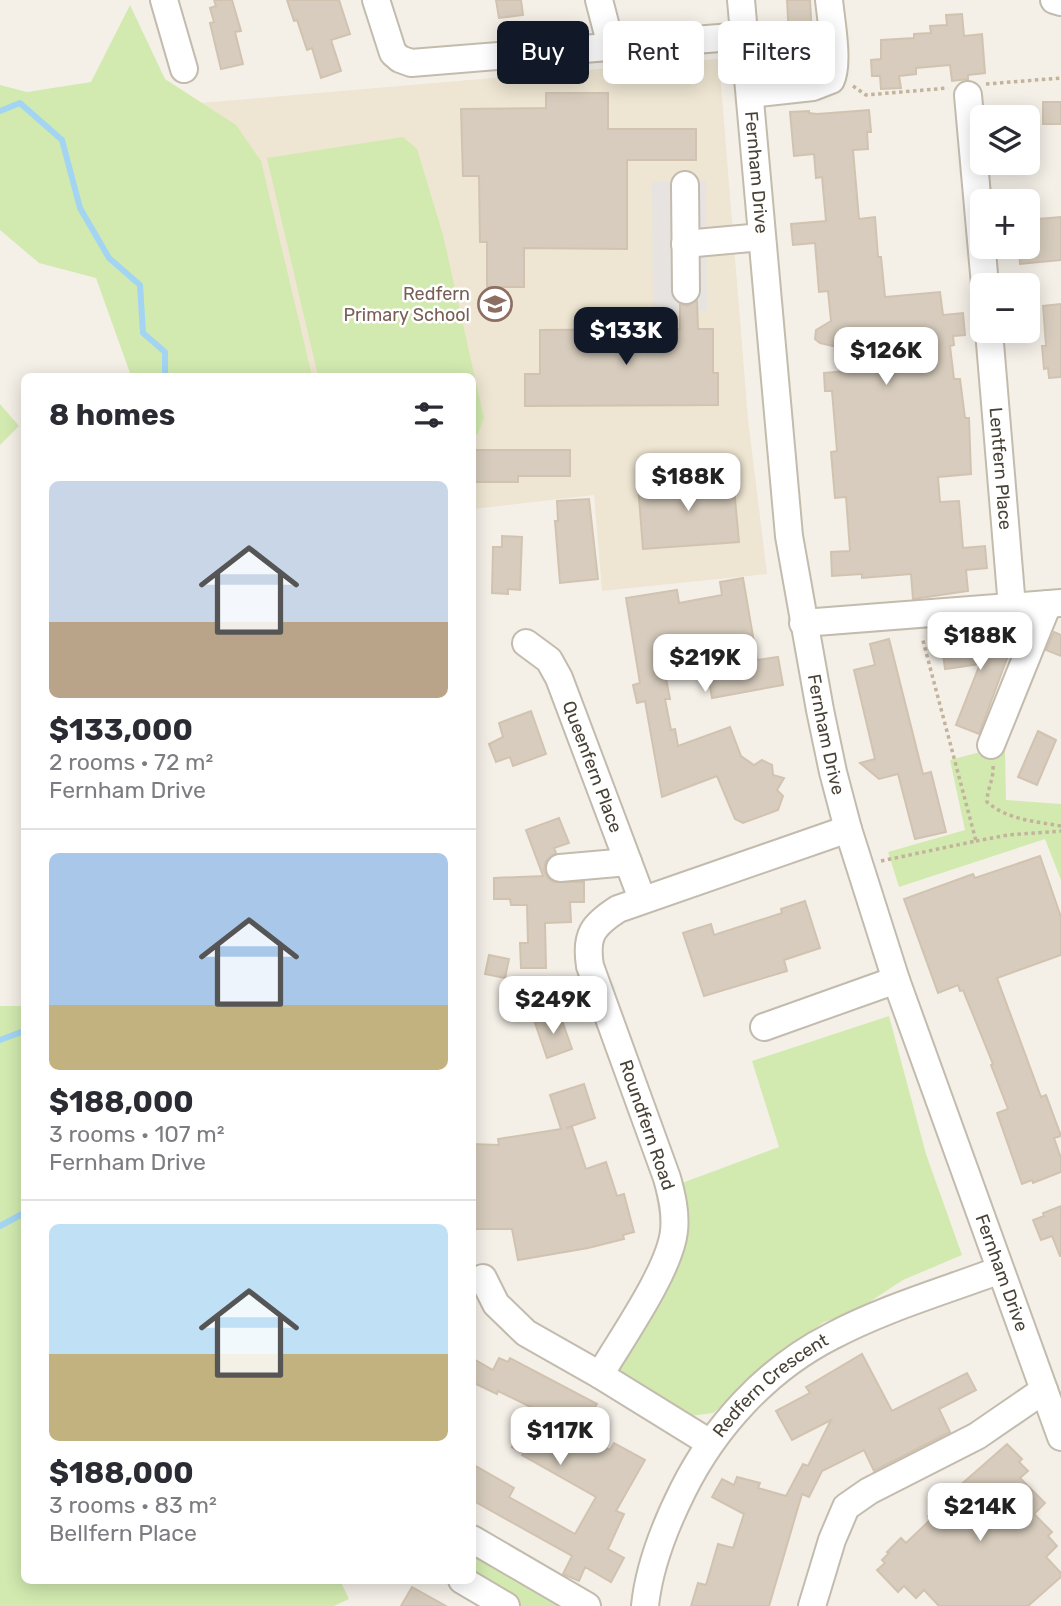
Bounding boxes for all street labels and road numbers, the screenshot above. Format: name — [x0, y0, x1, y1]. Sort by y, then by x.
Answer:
street label: Fernham Drive — [740, 110, 773, 234]
street label: Lentfern Place — [984, 406, 1017, 531]
street label: Fernham Drive — [803, 672, 850, 797]
street label: Queenfern Place — [558, 698, 627, 836]
street label: Roundfern Road — [614, 1057, 680, 1193]
street label: Fernham Drive — [971, 1211, 1033, 1334]
street label: Redfern Crescent — [708, 1329, 832, 1442]

